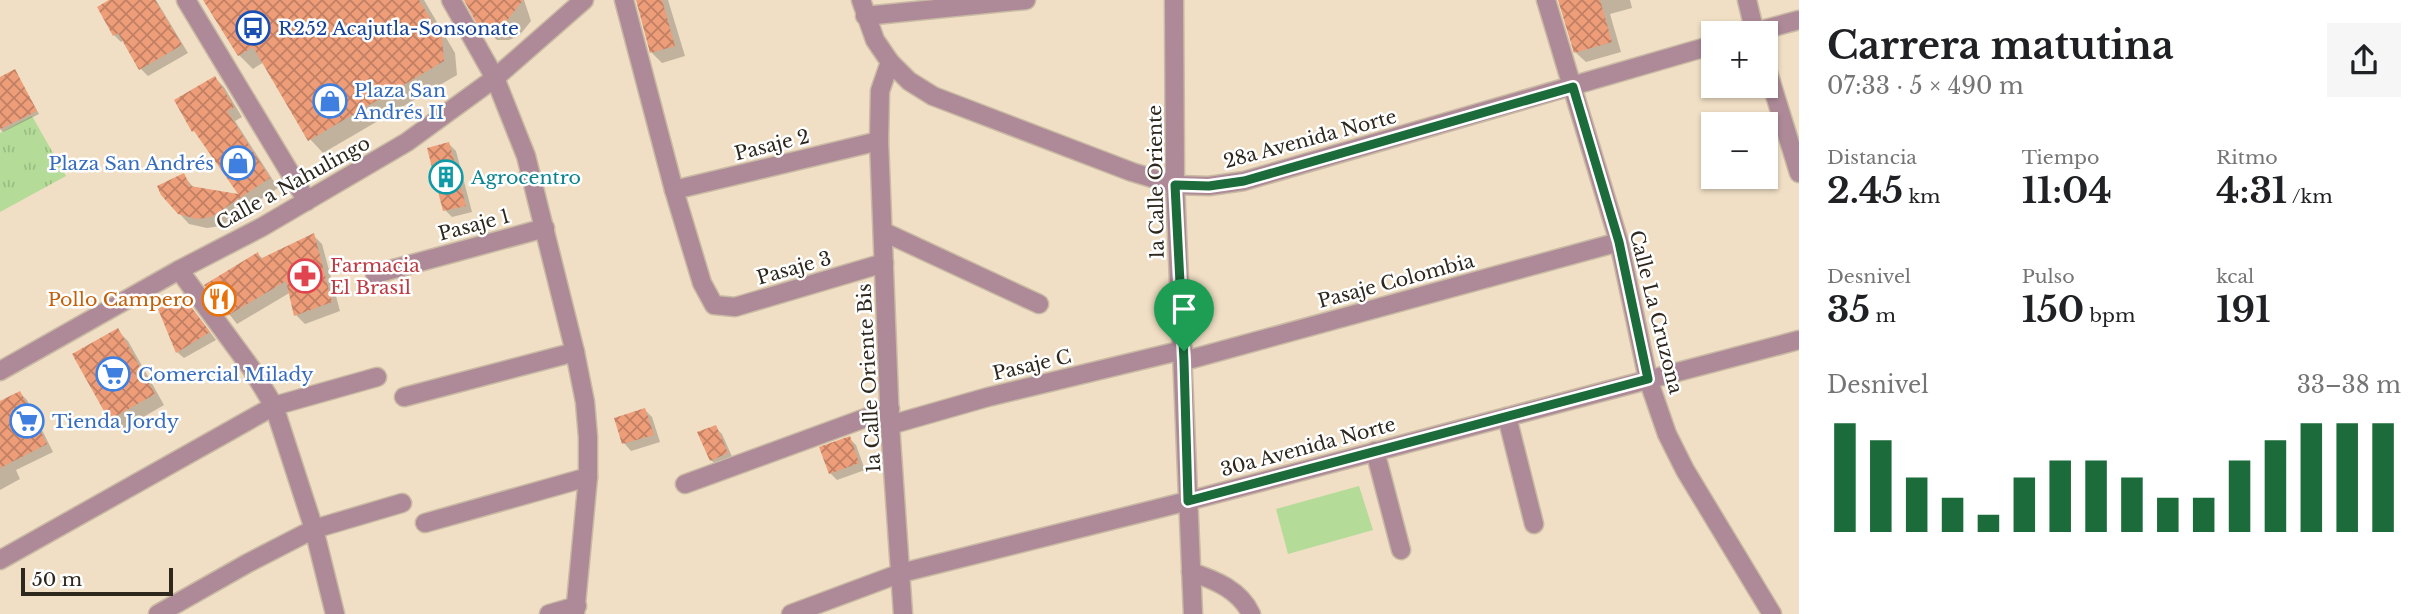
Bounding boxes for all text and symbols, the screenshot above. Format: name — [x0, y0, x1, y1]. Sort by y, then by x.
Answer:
bus stop icon: R252 Acajutla-Sonsonate — [234, 9, 272, 47]
place label: R252 Acajutla-Sonsonate — [278, 17, 519, 40]
map controls — [1701, 21, 1778, 189]
button: + — [1701, 21, 1778, 98]
text: Carrera matutina — [1827, 22, 2174, 69]
button: share — [2327, 23, 2401, 97]
text: 07:33 · 5 × 490 m — [1827, 72, 2024, 100]
place label: Plaza San Andrés II — [353, 79, 446, 124]
shop icon: Plaza San Andrés II — [311, 82, 349, 120]
street label: 1a Calle Oriente — [1143, 105, 1169, 259]
street label: 28a Avenida Norte — [1221, 105, 1399, 173]
button: − — [1701, 112, 1778, 189]
street label: Pasaje 2 — [732, 125, 812, 165]
street label: Calle a Nahulingo — [212, 131, 374, 235]
shop icon: Plaza San Andrés — [219, 144, 257, 182]
text: Distancia — [1827, 146, 1917, 169]
text: Tiempo — [2022, 146, 2099, 169]
text: Ritmo — [2216, 146, 2278, 169]
place label: Plaza San Andrés — [48, 152, 214, 175]
building icon: Agrocentro — [427, 158, 465, 196]
place label: Agrocentro — [470, 166, 581, 189]
text: 2.45 — [1827, 169, 1903, 212]
text: 11:04 — [2022, 169, 2112, 212]
text: 4:31 — [2216, 169, 2287, 212]
text: km — [1903, 185, 1941, 208]
text: /km — [2287, 185, 2333, 208]
street label: Pasaje 1 — [436, 204, 512, 246]
street label: Calle La Cruzona — [1625, 228, 1688, 397]
street label: Pasaje 3 — [754, 246, 834, 290]
street label: Pasaje Colombia — [1315, 249, 1477, 313]
place label: Farmacia El Brasil — [330, 254, 420, 299]
pharmacy icon: Farmacia El Brasil — [286, 257, 324, 295]
text: Desnivel — [1827, 265, 1911, 288]
text: Pulso — [2022, 265, 2075, 288]
text: kcal — [2216, 265, 2254, 288]
pin — [1154, 279, 1214, 351]
restaurant icon: Pollo Campero — [200, 280, 238, 318]
street label: 1a Calle Oriente Bis — [853, 283, 885, 473]
place label: Pollo Campero — [48, 288, 194, 311]
text: 35 — [1827, 288, 1870, 331]
text: 150 — [2022, 288, 2084, 331]
text: 191 — [2216, 288, 2270, 331]
icon: arrive — [1165, 290, 1203, 328]
text: m — [1870, 304, 1896, 327]
text: bpm — [2084, 304, 2135, 327]
street label: Pasaje C — [991, 345, 1073, 385]
supermarket icon: Comercial Milady — [94, 355, 132, 393]
place label: Comercial Milady — [138, 363, 313, 386]
text: Desnivel — [1827, 371, 1929, 399]
text: 33–38 m — [2297, 371, 2401, 399]
supermarket icon: Tienda Jordy — [8, 402, 46, 440]
place label: Tienda Jordy — [52, 410, 179, 433]
street label: 30a Avenida Norte — [1218, 413, 1398, 481]
scale bar — [21, 565, 173, 597]
text: 50 m — [32, 568, 82, 591]

